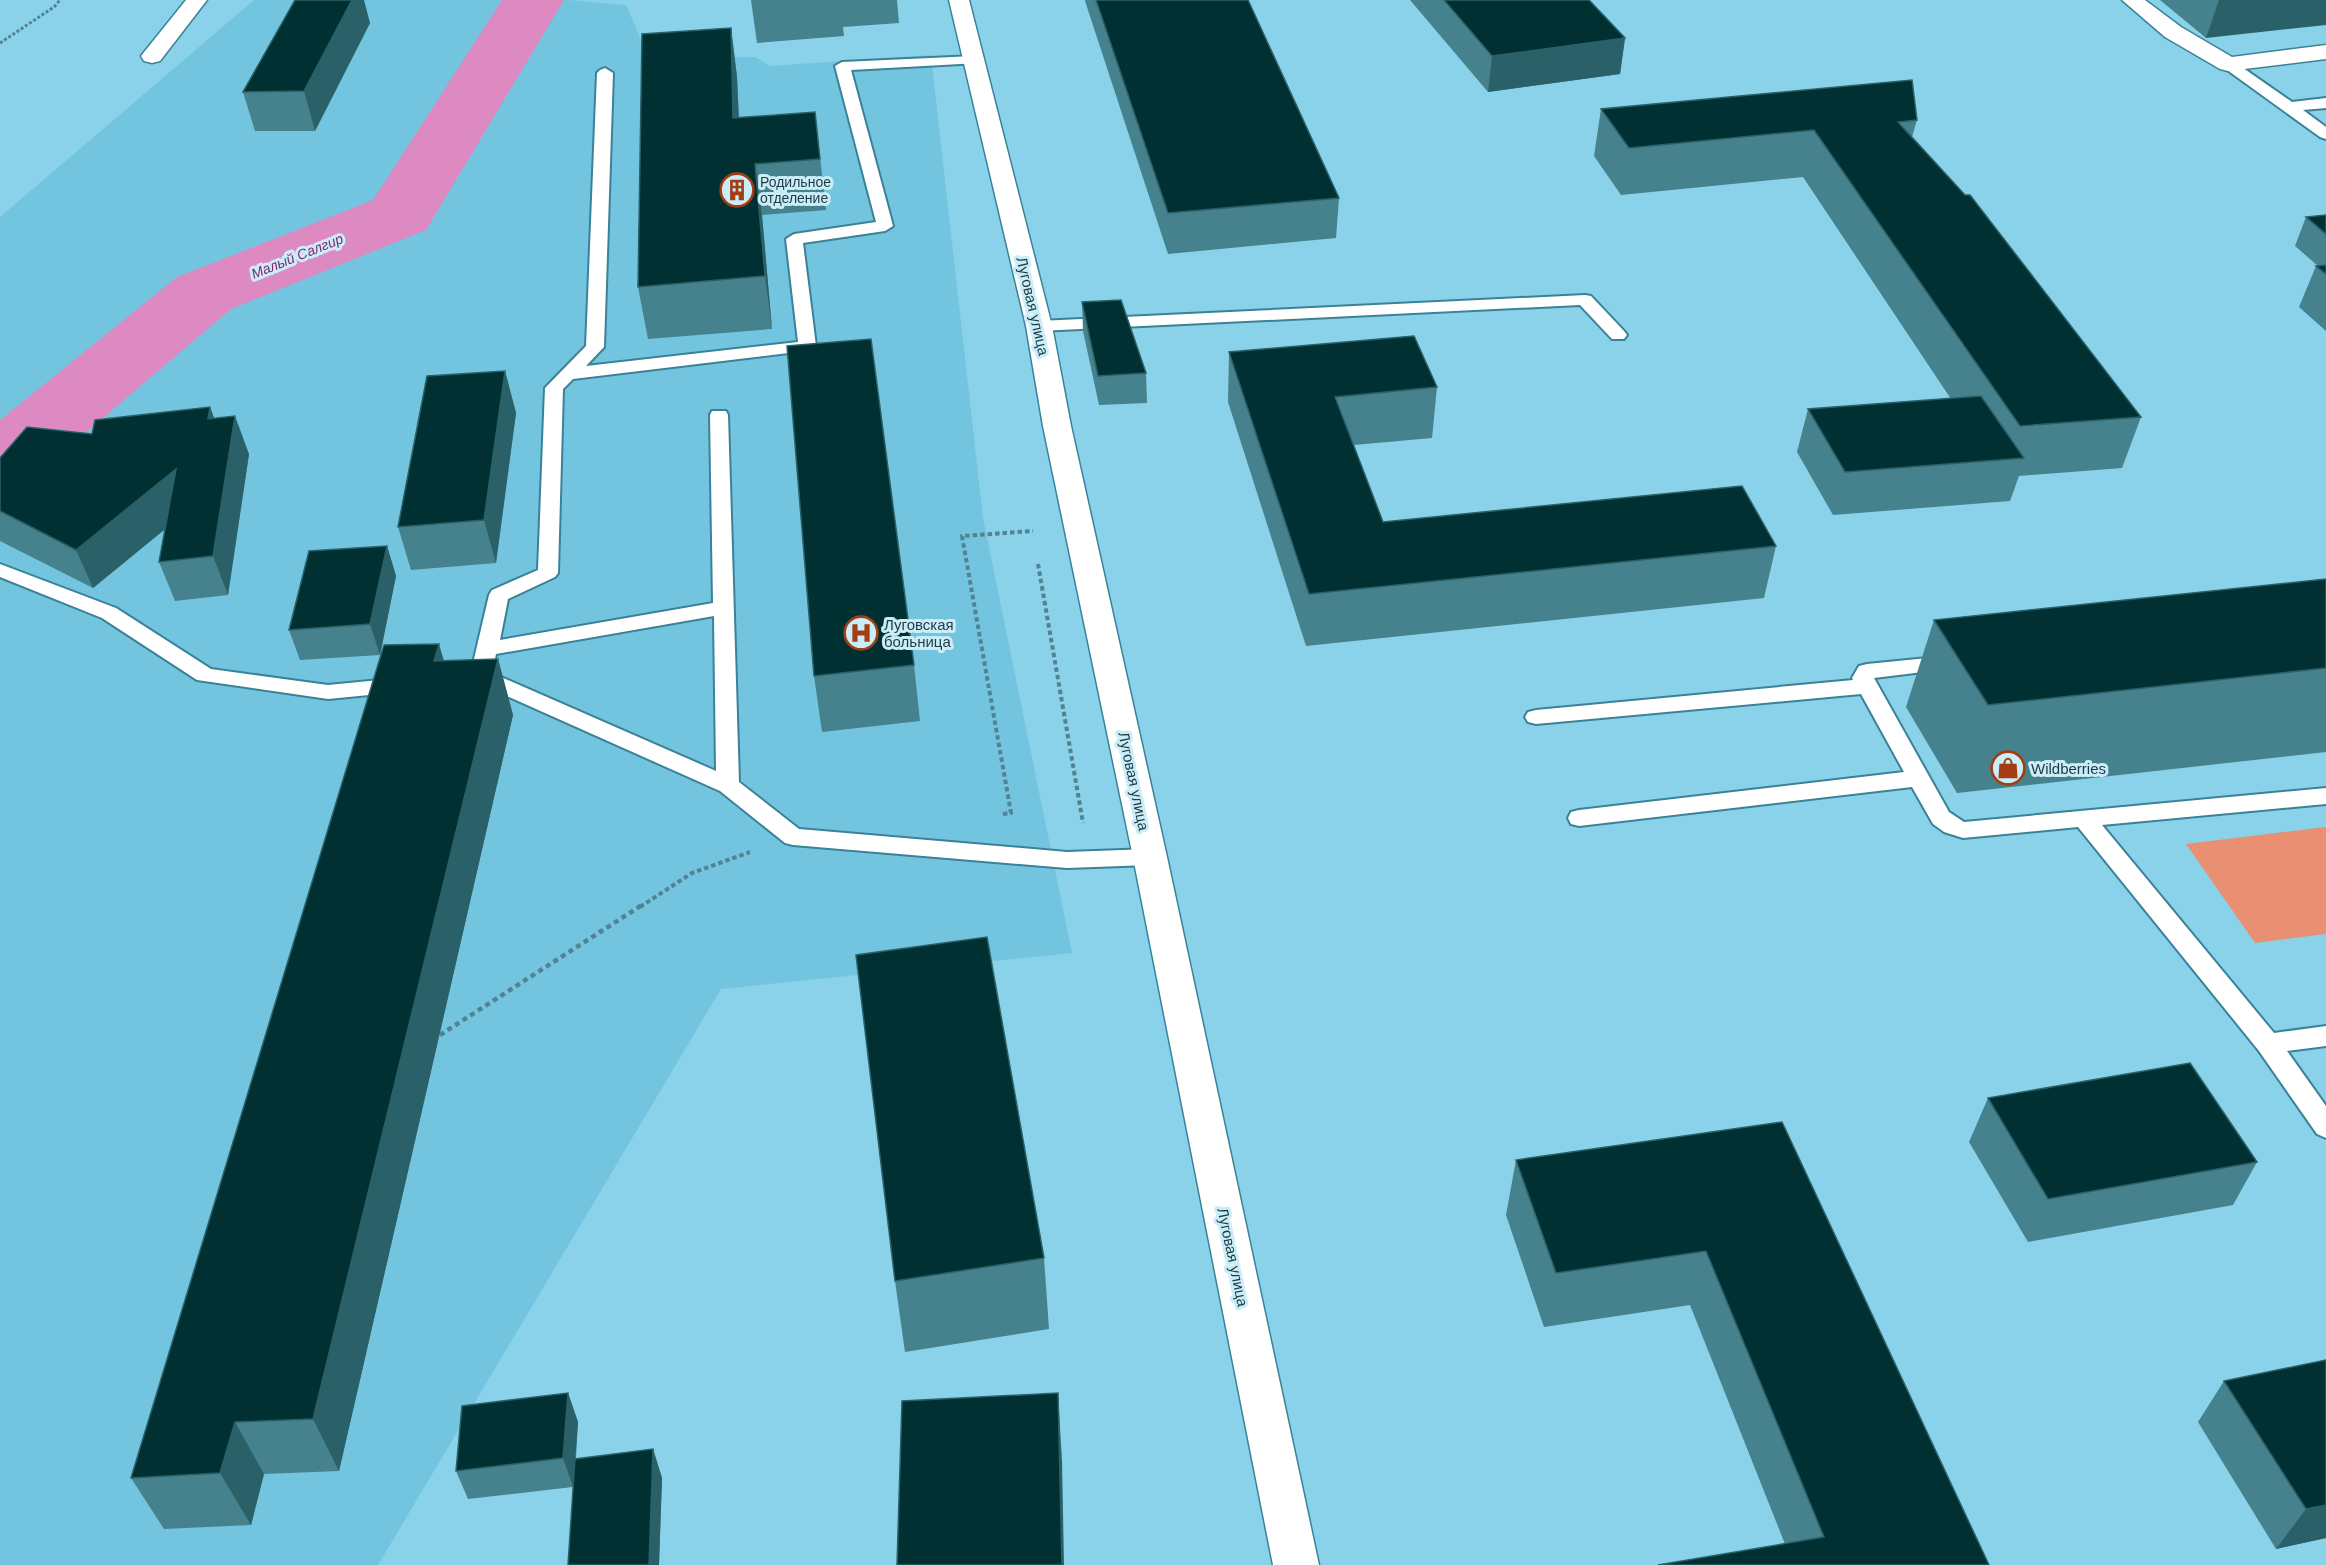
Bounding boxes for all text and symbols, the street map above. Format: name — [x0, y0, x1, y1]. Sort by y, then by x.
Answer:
building icon: Родильное отделение — [719, 172, 755, 208]
place label: Родильное отделение — [760, 174, 831, 206]
water label: Малый Салгир — [249, 230, 345, 282]
street label: Луговая улица — [1013, 255, 1053, 358]
hospital icon: Луговская больница — [843, 615, 879, 651]
place label: Луговская больница — [884, 616, 954, 650]
street label: Луговая улица — [1115, 730, 1153, 833]
shop icon: Wildberries — [1990, 750, 2026, 786]
place label: Wildberries — [2031, 760, 2106, 777]
street label: Луговая улица — [1214, 1206, 1252, 1309]

